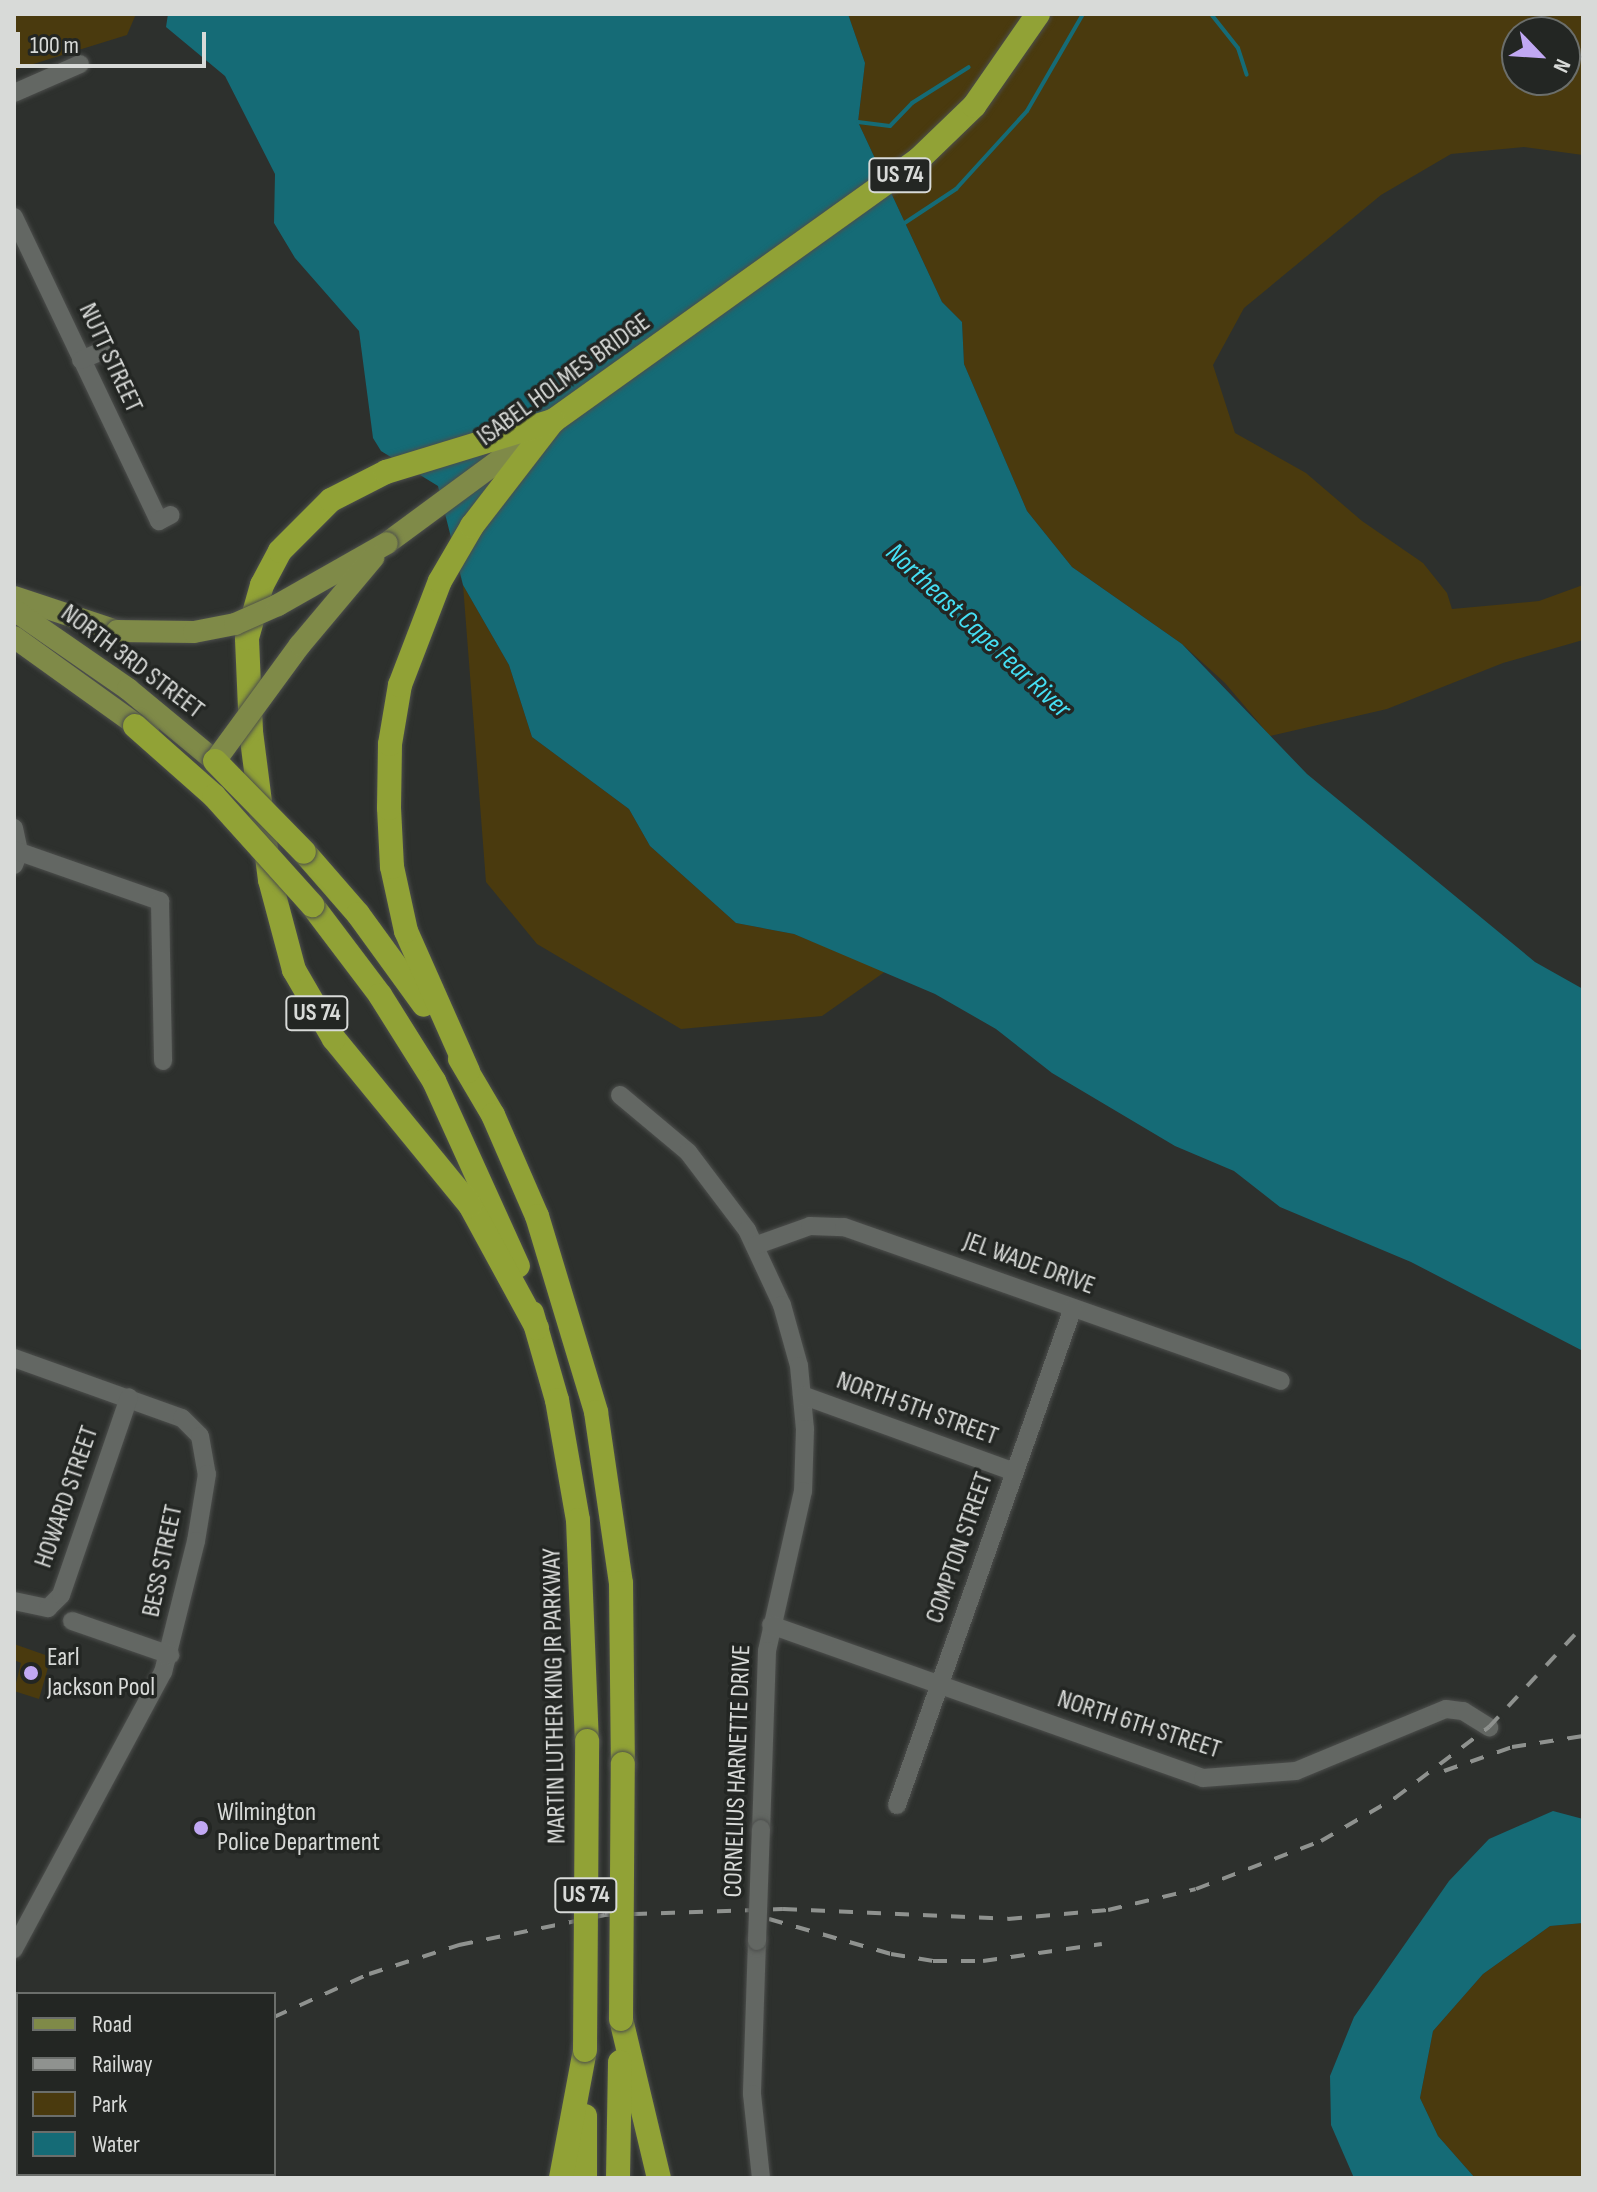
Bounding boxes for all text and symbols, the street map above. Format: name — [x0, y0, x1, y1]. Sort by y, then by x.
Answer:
scale bar — [20, 16, 210, 66]
north arrow — [1501, 16, 1581, 96]
text: 100 m — [30, 31, 79, 60]
text: N — [1547, 54, 1576, 77]
road number: US 74 — [868, 155, 932, 195]
street label: NUTT STREET — [71, 298, 149, 418]
street label: ISABEL HOLMES BRIDGE — [472, 307, 656, 453]
water label: Northeast Cape Fear River — [878, 537, 1078, 725]
street label: NORTH 3RD STREET — [54, 598, 210, 726]
road number: US 74 — [285, 993, 349, 1033]
street label: JEL WADE DRIVE — [959, 1226, 1099, 1302]
street label: NORTH 5TH STREET — [832, 1365, 1002, 1453]
street label: HOWARD STREET — [28, 1422, 106, 1572]
street label: COMPTON STREET — [920, 1468, 1000, 1628]
street label: BESS STREET — [136, 1502, 190, 1620]
street label: MARTIN LUTHER KING JR PARKWAY — [537, 1548, 573, 1844]
place label: Earl Jackson Pool — [47, 1642, 155, 1704]
street label: CORNELIUS HARNETTE DRIVE — [718, 1644, 758, 1898]
marker: Earl Jackson Pool — [22, 1664, 40, 1682]
street label: NORTH 6TH STREET — [1053, 1684, 1225, 1766]
place label: Wilmington Police Department — [217, 1797, 380, 1858]
marker: Wilmington Police Department — [192, 1819, 210, 1837]
road number: US 74 — [554, 1875, 618, 1915]
legend — [16, 1992, 276, 2176]
text: Road — [92, 2010, 132, 2039]
text: Railway — [92, 2050, 152, 2079]
text: Park — [92, 2090, 127, 2119]
text: Water — [92, 2130, 140, 2159]

